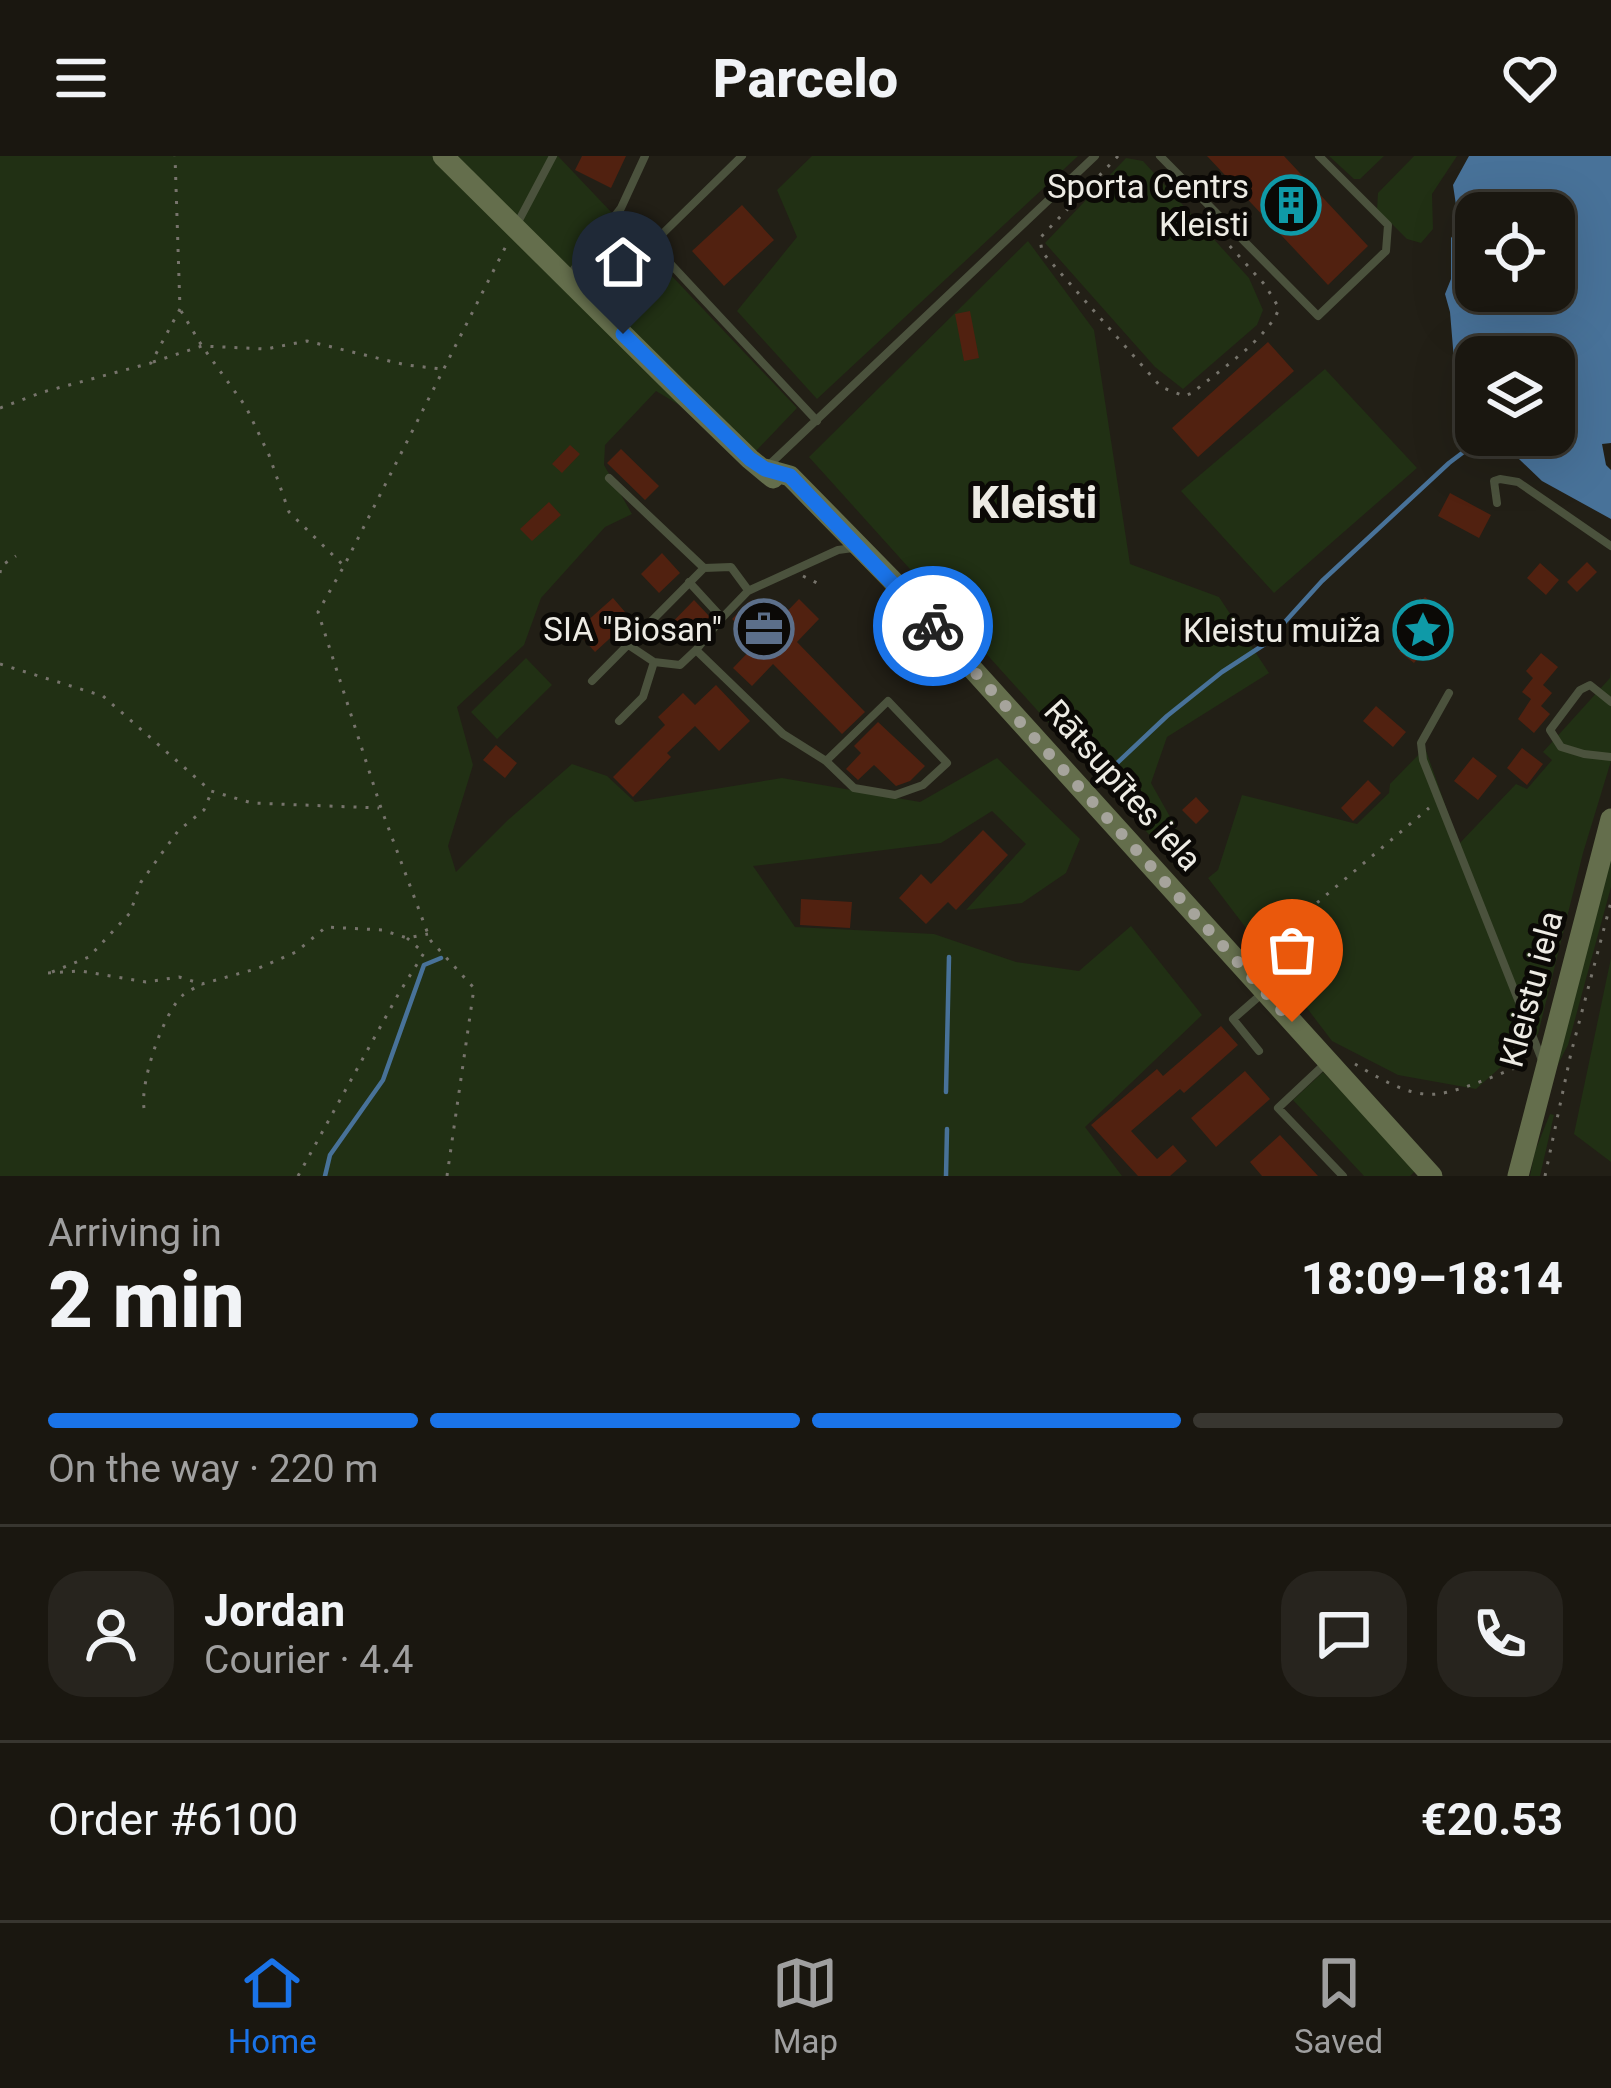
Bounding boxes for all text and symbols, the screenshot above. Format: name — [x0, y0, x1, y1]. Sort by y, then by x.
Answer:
icon: menu — [48, 45, 114, 111]
icon: heart — [1497, 45, 1563, 111]
text: Parcelo — [713, 47, 898, 110]
place label: Sporta Centrs Kleisti — [1047, 167, 1249, 244]
building icon: Sporta Centrs Kleisti — [1260, 174, 1322, 236]
map controls — [1455, 192, 1575, 456]
button: locate — [1455, 192, 1575, 312]
pin — [572, 211, 674, 334]
icon: home — [590, 229, 656, 295]
button: layers — [1455, 336, 1575, 456]
district label: Kleisti — [971, 476, 1097, 529]
courier — [873, 566, 993, 686]
icon: bike — [900, 593, 966, 659]
office icon: SIA "Biosan" — [733, 598, 795, 660]
place icon: Kleistu muiža — [1392, 599, 1454, 661]
place label: SIA "Biosan" — [543, 610, 722, 649]
place label: Kleistu muiža — [1183, 611, 1381, 650]
street label: Rātsupītes iela — [1036, 692, 1210, 878]
pin — [1241, 899, 1343, 1022]
street label: Kleistu iela — [1491, 907, 1571, 1071]
icon: bag — [1259, 917, 1325, 983]
text: Arriving in — [48, 1210, 222, 1256]
text: 18:09–18:14 — [1301, 1252, 1563, 1305]
text: 2 min — [48, 1255, 245, 1346]
text: On the way · 220 m — [48, 1446, 379, 1492]
button: person — [48, 1571, 174, 1697]
button: chat — [1281, 1571, 1407, 1697]
button: phone — [1437, 1571, 1563, 1697]
text: Jordan — [204, 1584, 345, 1637]
text: Courier · 4.4 — [204, 1637, 413, 1683]
text: Order #6100 — [48, 1793, 298, 1846]
text: €20.53 — [1421, 1793, 1563, 1846]
tab: Home — [228, 1950, 317, 2061]
tab: Map — [772, 1950, 838, 2061]
tab: Saved — [1294, 1950, 1383, 2061]

